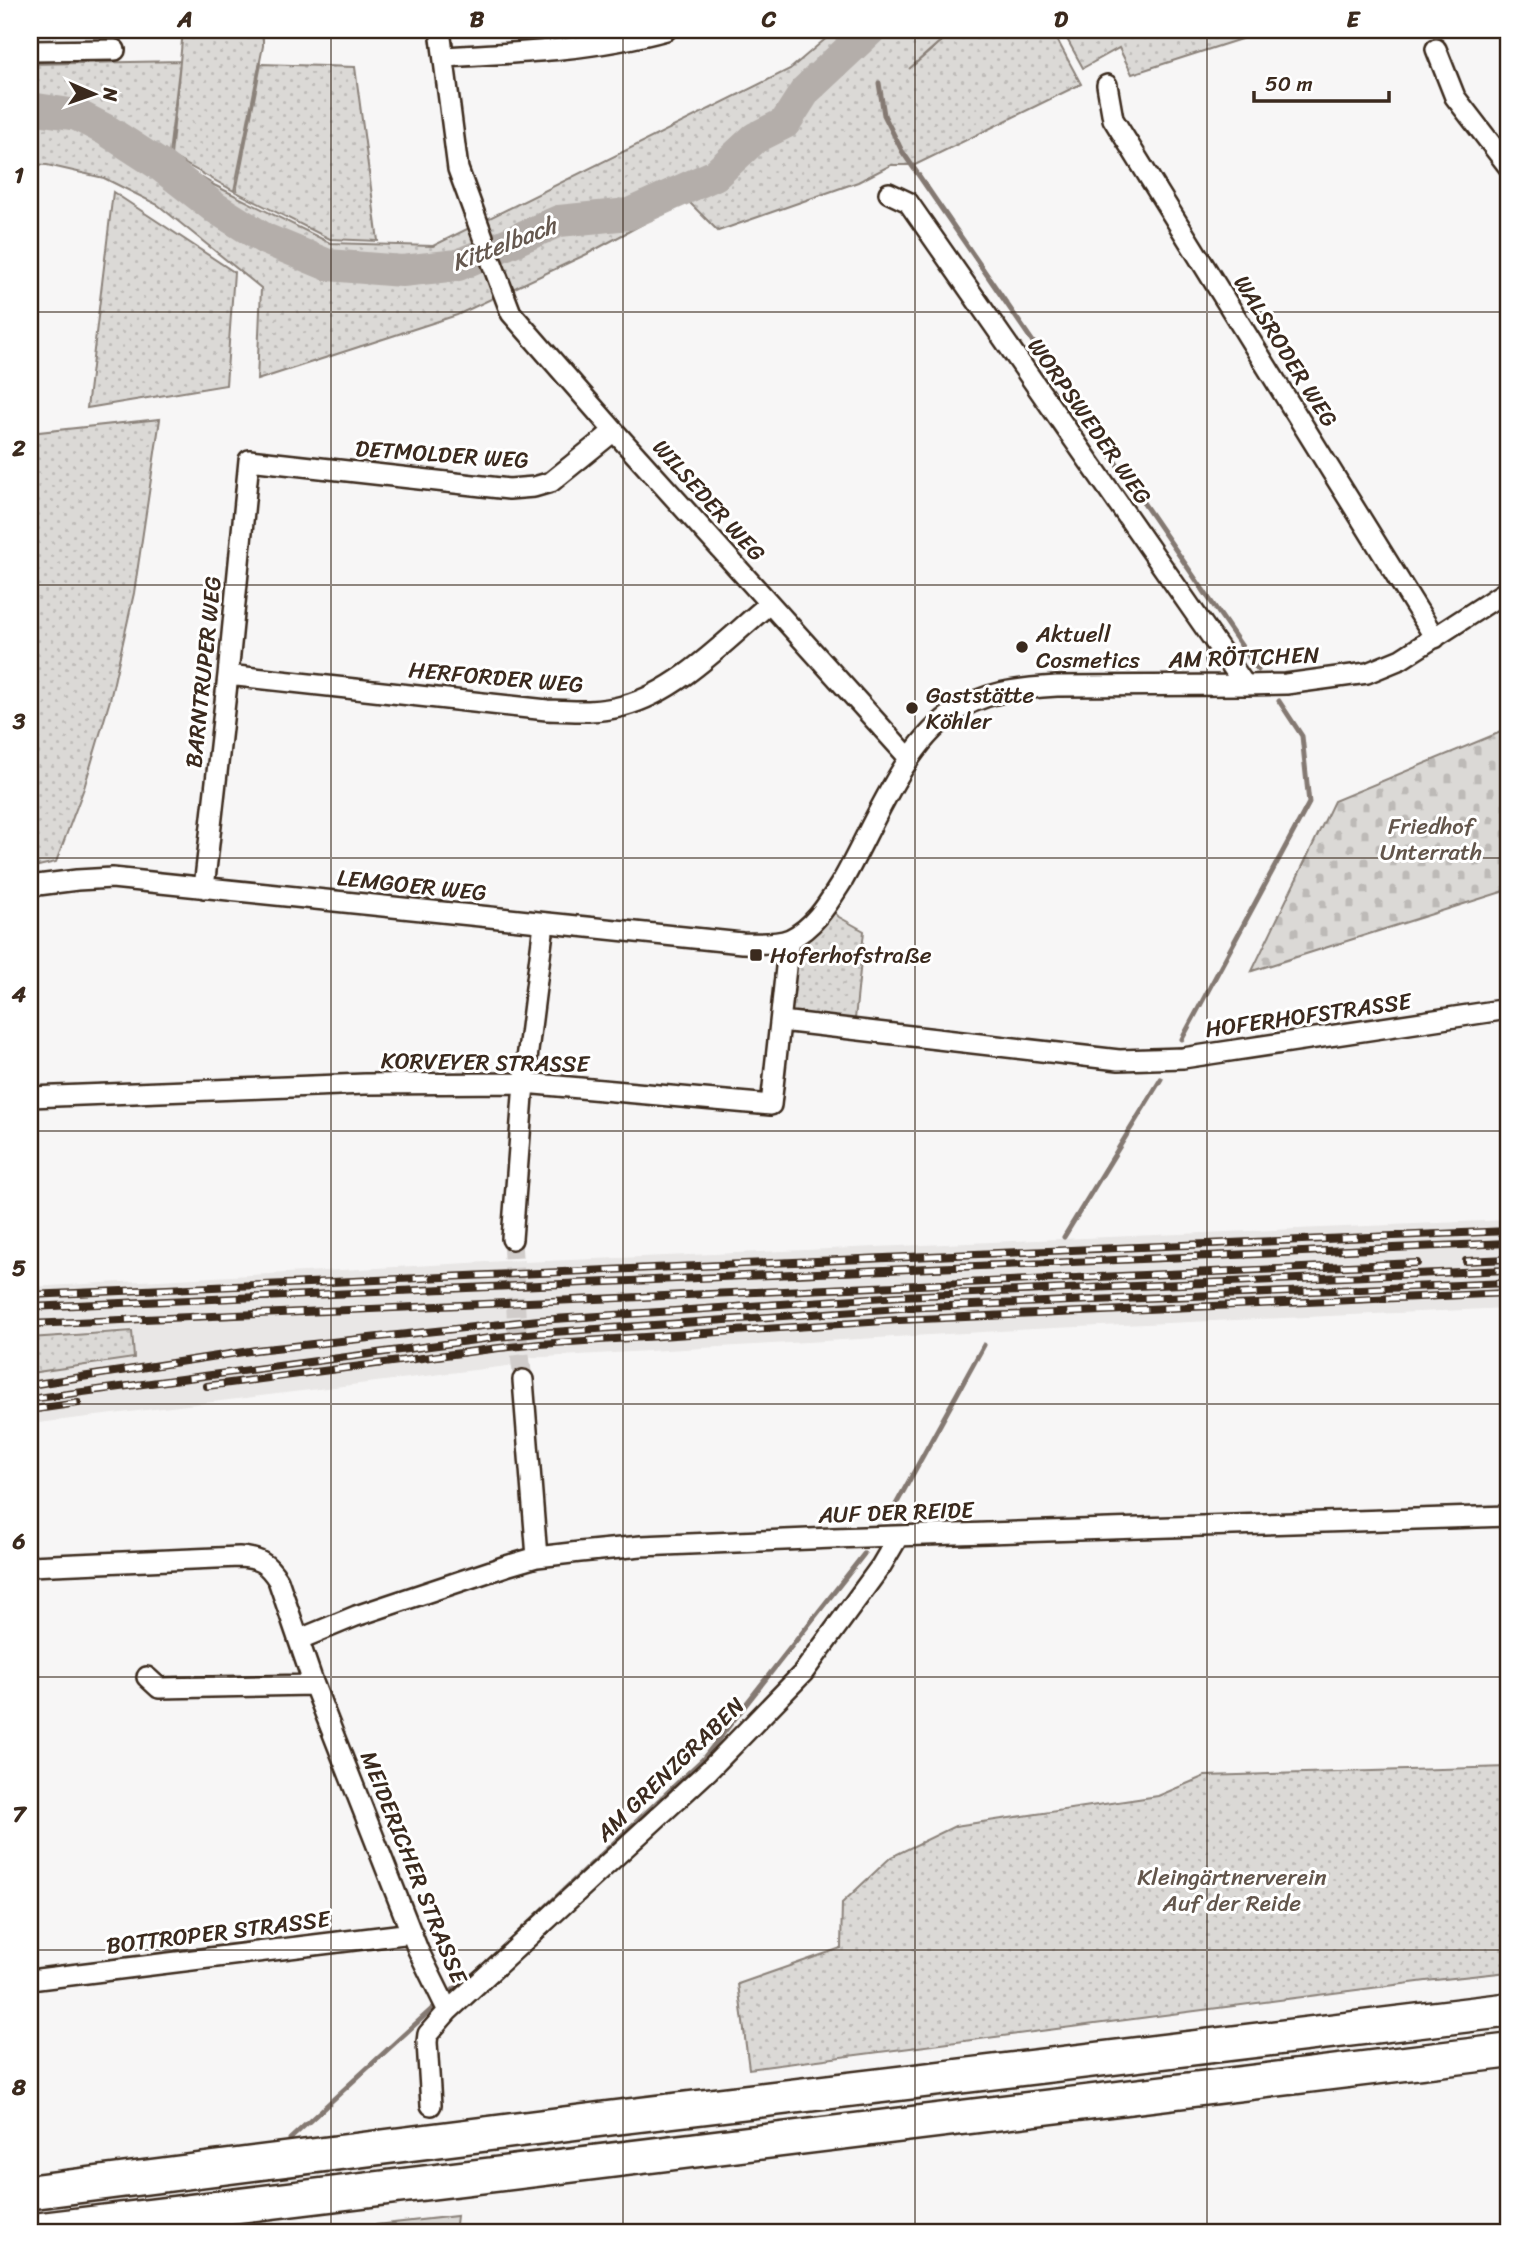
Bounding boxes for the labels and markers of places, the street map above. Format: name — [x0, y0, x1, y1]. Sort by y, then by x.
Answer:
place label: Aktuell Cosmetics — [1035, 614, 1140, 681]
marker: Aktuell Cosmetics — [1014, 639, 1030, 655]
place label: Gaststätte Köhler — [926, 675, 1035, 742]
marker: Gaststätte Köhler — [904, 700, 920, 716]
place label: Hoferhofstraße — [770, 935, 932, 976]
marker: Hoferhofstraße — [748, 947, 764, 963]

